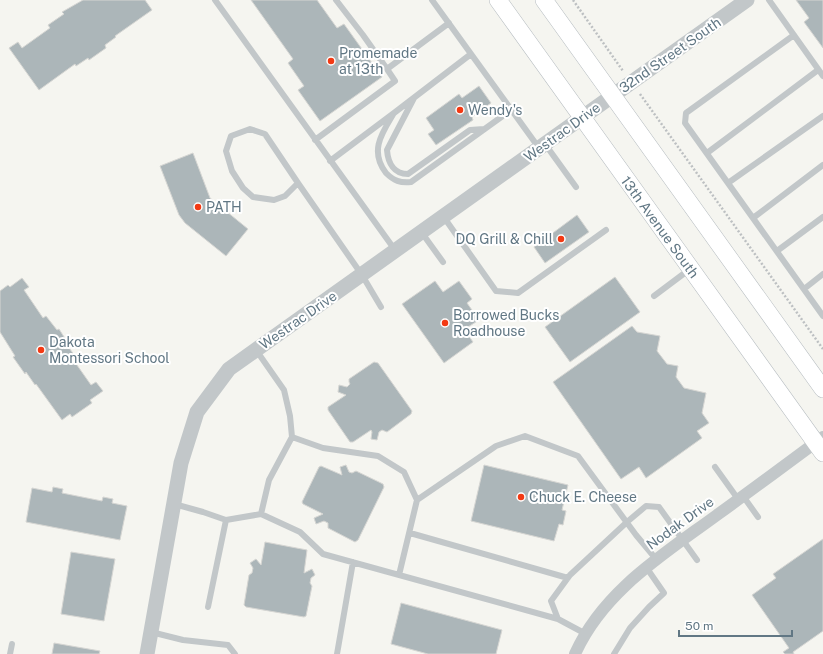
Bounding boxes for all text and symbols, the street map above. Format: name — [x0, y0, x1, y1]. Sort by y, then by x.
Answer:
street label: 32nd Street South — [616, 14, 724, 96]
place label: Promemade at 13th — [339, 45, 417, 77]
marker: Promemade at 13th — [326, 56, 336, 66]
street label: Westrac Drive — [521, 99, 603, 165]
place label: Wendy's — [468, 102, 522, 118]
marker: Wendy's — [455, 105, 465, 115]
street label: 13th Avenue South — [618, 173, 702, 281]
place label: PATH — [206, 199, 242, 215]
marker: PATH — [193, 202, 203, 212]
place label: DQ Grill & Chill — [456, 231, 553, 247]
marker: DQ Grill & Chill — [556, 234, 566, 244]
street label: Westrac Drive — [256, 287, 340, 352]
place label: Borrowed Bucks Roadhouse — [453, 307, 559, 339]
marker: Borrowed Bucks Roadhouse — [440, 318, 450, 328]
place label: Dakota Montessori School — [49, 334, 170, 366]
marker: Dakota Montessori School — [36, 345, 46, 355]
place label: Chuck E. Cheese — [529, 489, 637, 505]
marker: Chuck E. Cheese — [516, 492, 526, 502]
street label: Nodak Drive — [643, 493, 717, 553]
scale bar — [679, 612, 792, 638]
text: 50 m — [685, 619, 713, 633]

